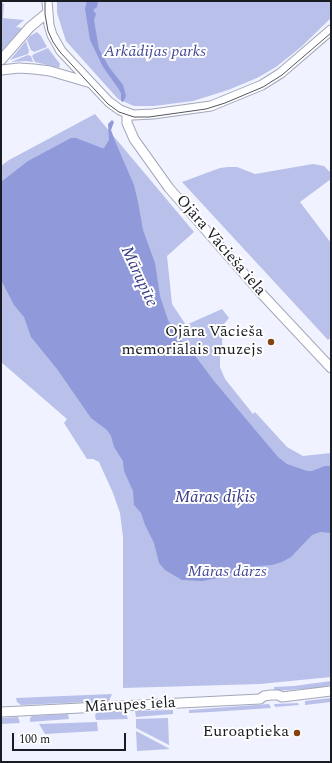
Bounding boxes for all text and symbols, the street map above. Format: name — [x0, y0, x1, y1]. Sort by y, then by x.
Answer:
park label: Arkādijas parks — [104, 43, 206, 63]
street label: Ojāra Vācieša iela — [171, 192, 269, 300]
water label: Mārupīte — [115, 243, 161, 311]
place label: Ojāra Vācieša memoriālais muzejs — [122, 323, 263, 361]
marker: Ojāra Vācieša memoriālais muzejs — [266, 337, 276, 347]
water label: Māras dīķis — [175, 489, 255, 509]
park label: Māras dārzs — [187, 563, 267, 583]
street label: Mārupes iela — [84, 694, 176, 718]
place label: Euroaptieka — [203, 723, 289, 743]
scale bar — [14, 725, 128, 751]
marker: Euroaptieka — [292, 728, 302, 738]
text: 100 m — [19, 730, 50, 749]

